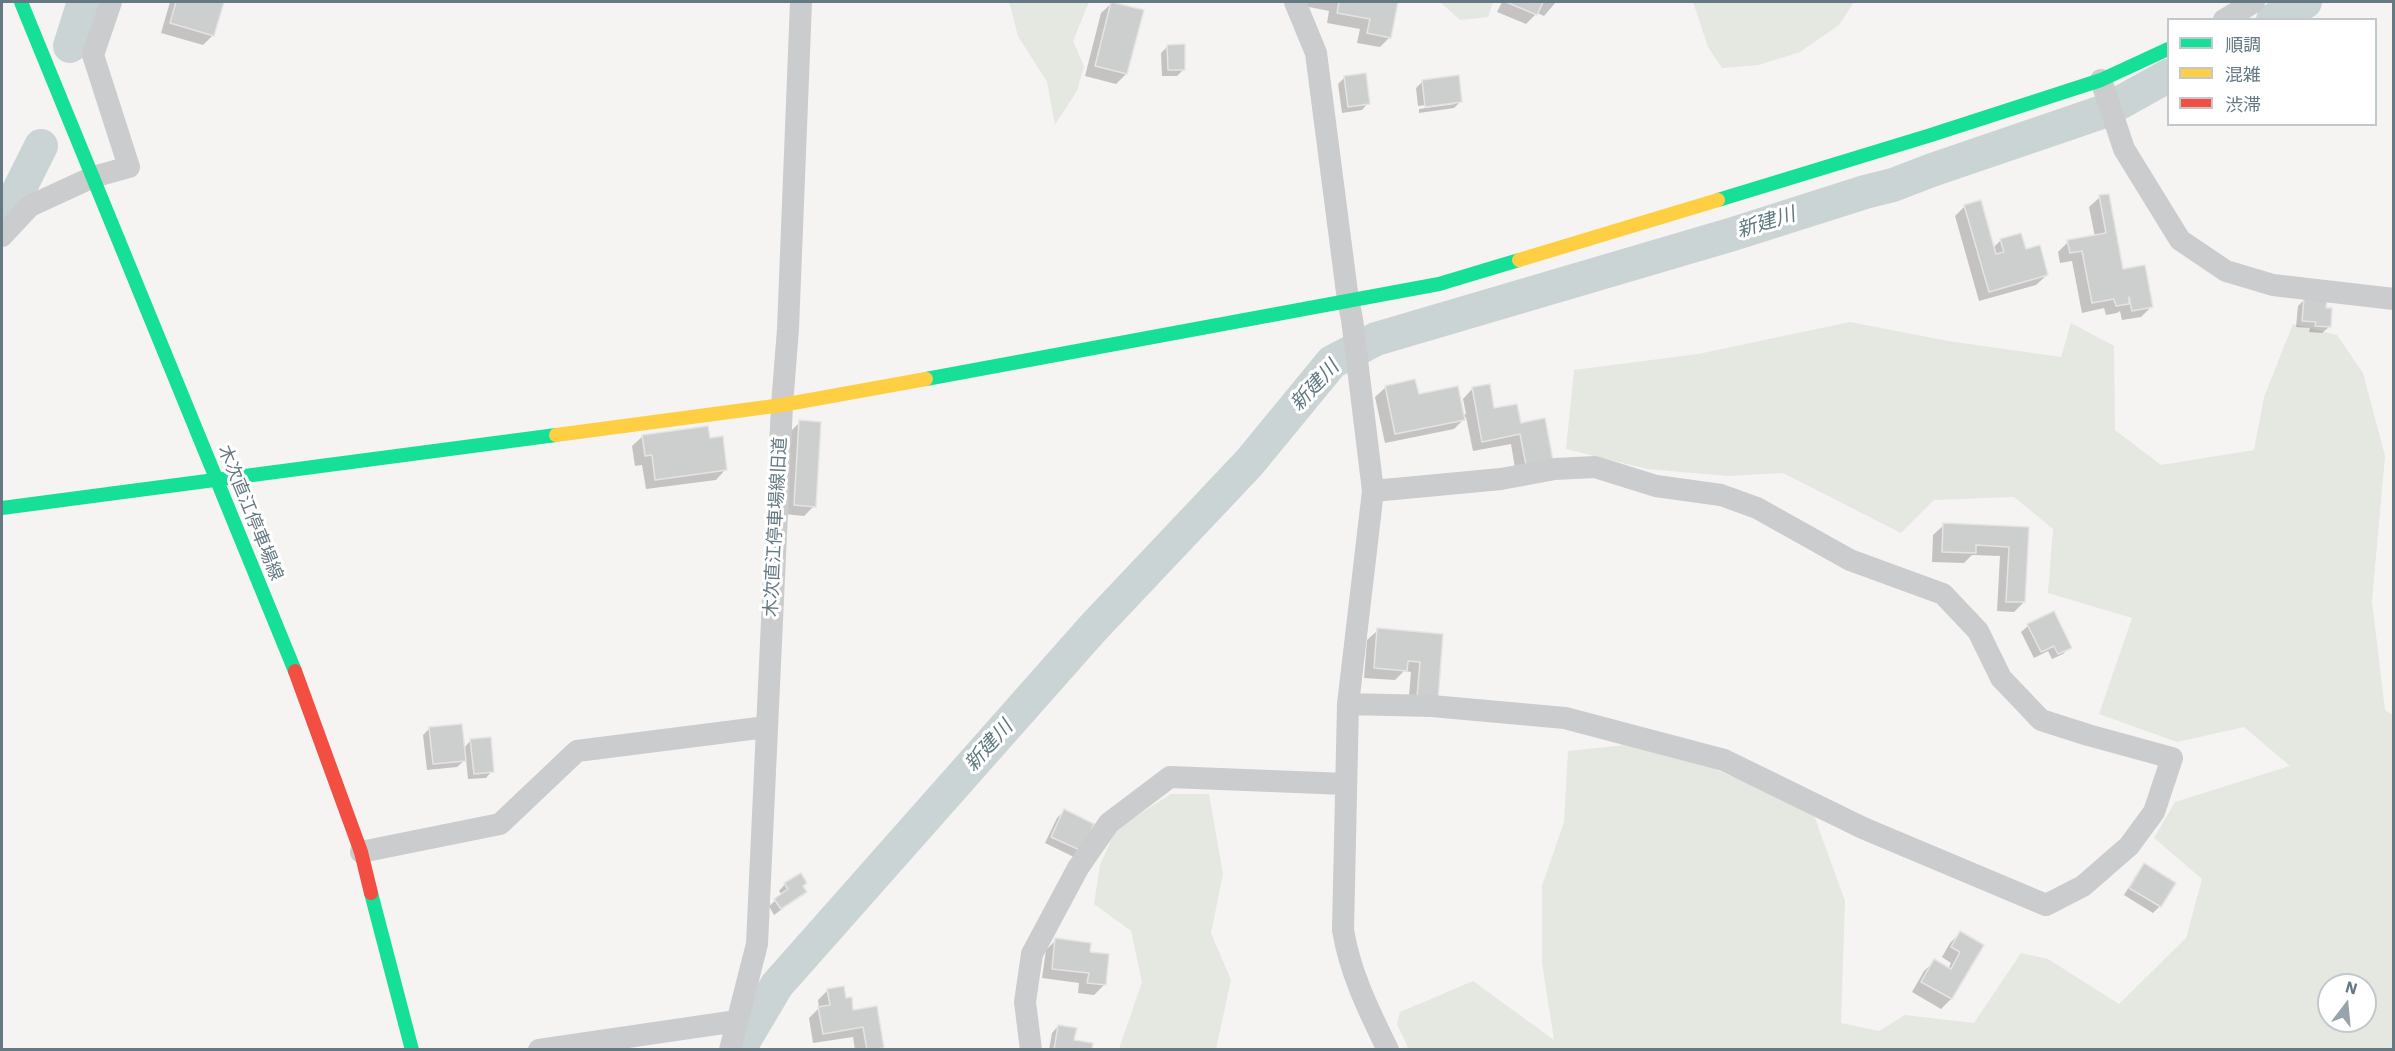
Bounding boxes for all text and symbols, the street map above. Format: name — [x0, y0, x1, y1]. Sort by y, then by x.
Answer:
legend — [2167, 18, 2377, 126]
text: 順調 — [2225, 33, 2261, 56]
text: 混雑 — [2225, 63, 2261, 86]
text: 渋滞 — [2225, 93, 2261, 116]
water label: 新建川 — [1734, 203, 1798, 243]
water label: 新建川 — [1286, 356, 1344, 416]
street label: 木次直江停車場線旧道 — [761, 437, 791, 617]
street label: 木次直江停車場線 — [213, 442, 287, 584]
water label: 新建川 — [960, 716, 1018, 776]
north arrow — [2317, 973, 2377, 1033]
text: N — [2343, 976, 2360, 999]

